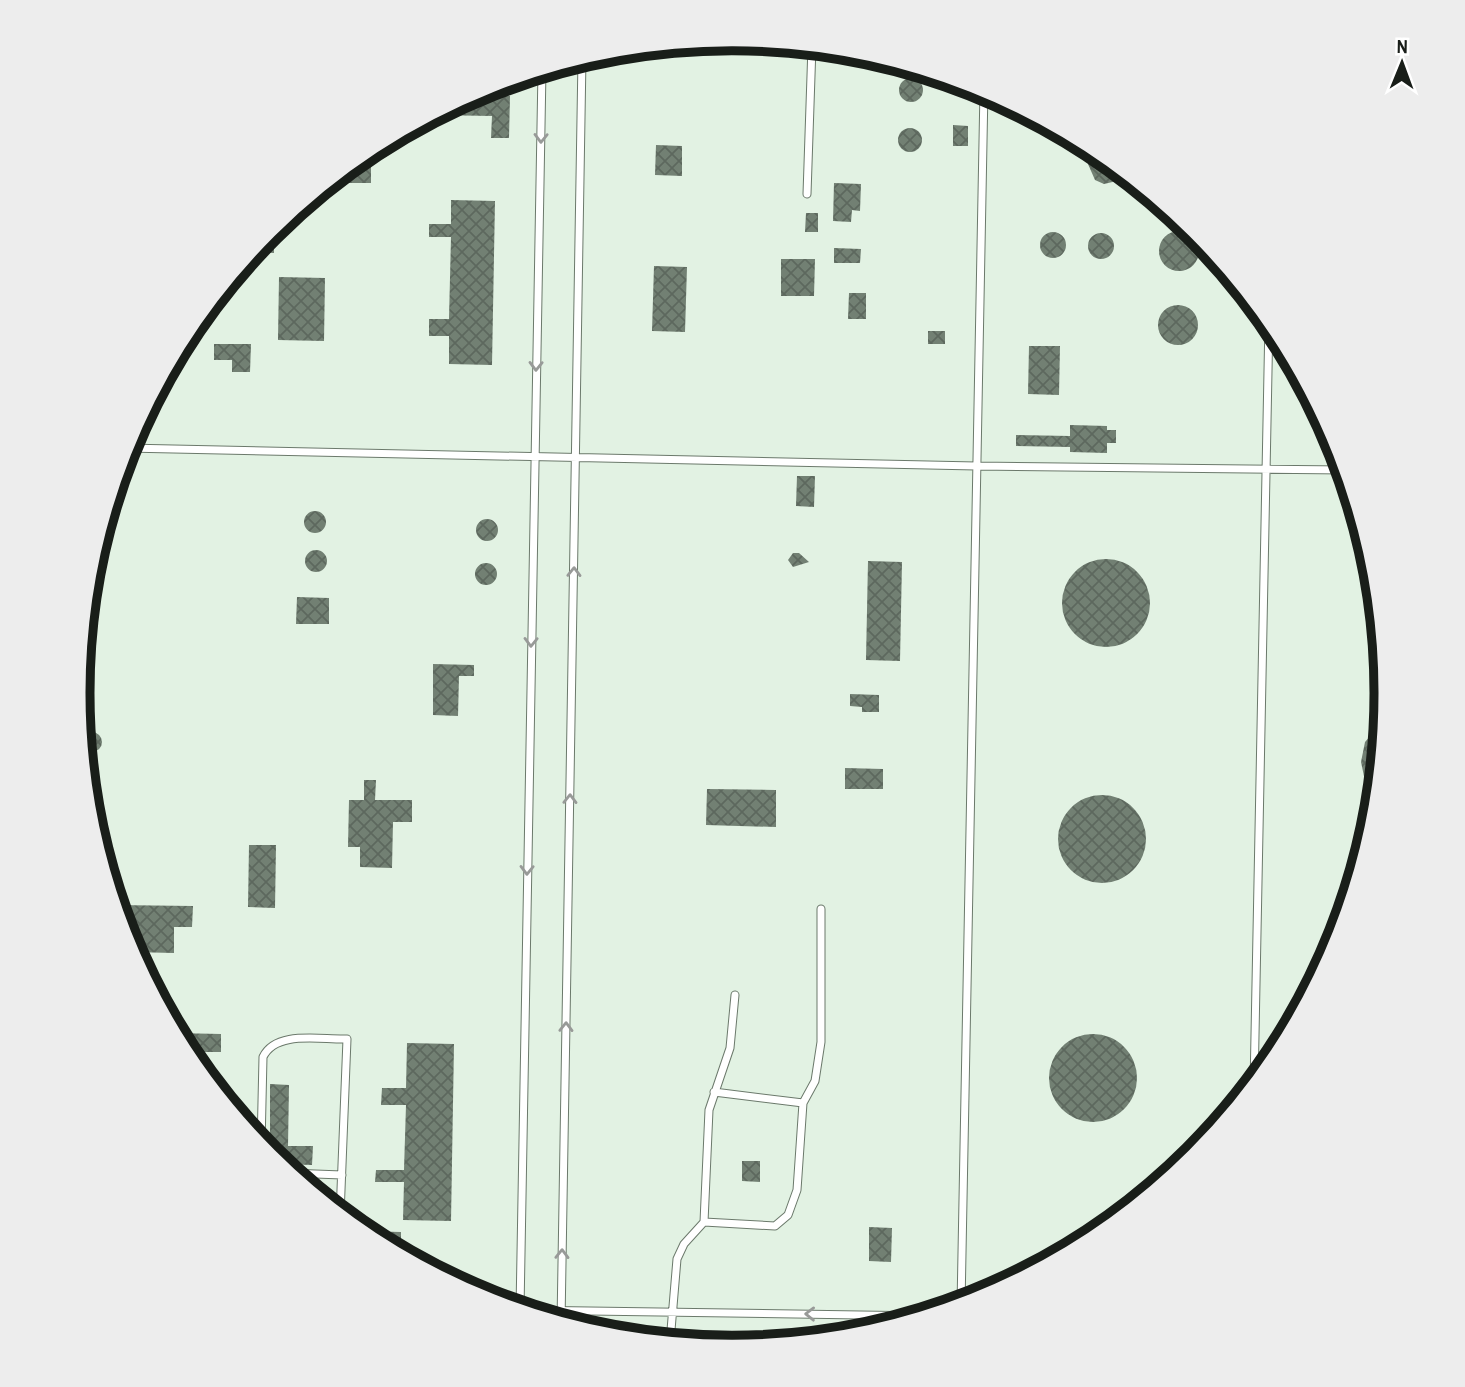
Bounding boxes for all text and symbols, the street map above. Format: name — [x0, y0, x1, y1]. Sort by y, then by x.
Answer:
north arrow — [1367, 28, 1437, 98]
text: N — [1396, 33, 1408, 59]
one-way arrow — [533, 134, 549, 144]
one-way arrow — [529, 361, 544, 372]
one-way arrow — [566, 566, 581, 577]
one-way arrow — [524, 637, 539, 648]
one-way arrow — [562, 794, 577, 805]
one-way arrow — [520, 864, 535, 875]
one-way arrow — [558, 1021, 574, 1032]
one-way arrow — [554, 1249, 570, 1259]
one-way arrow — [804, 1306, 814, 1322]

